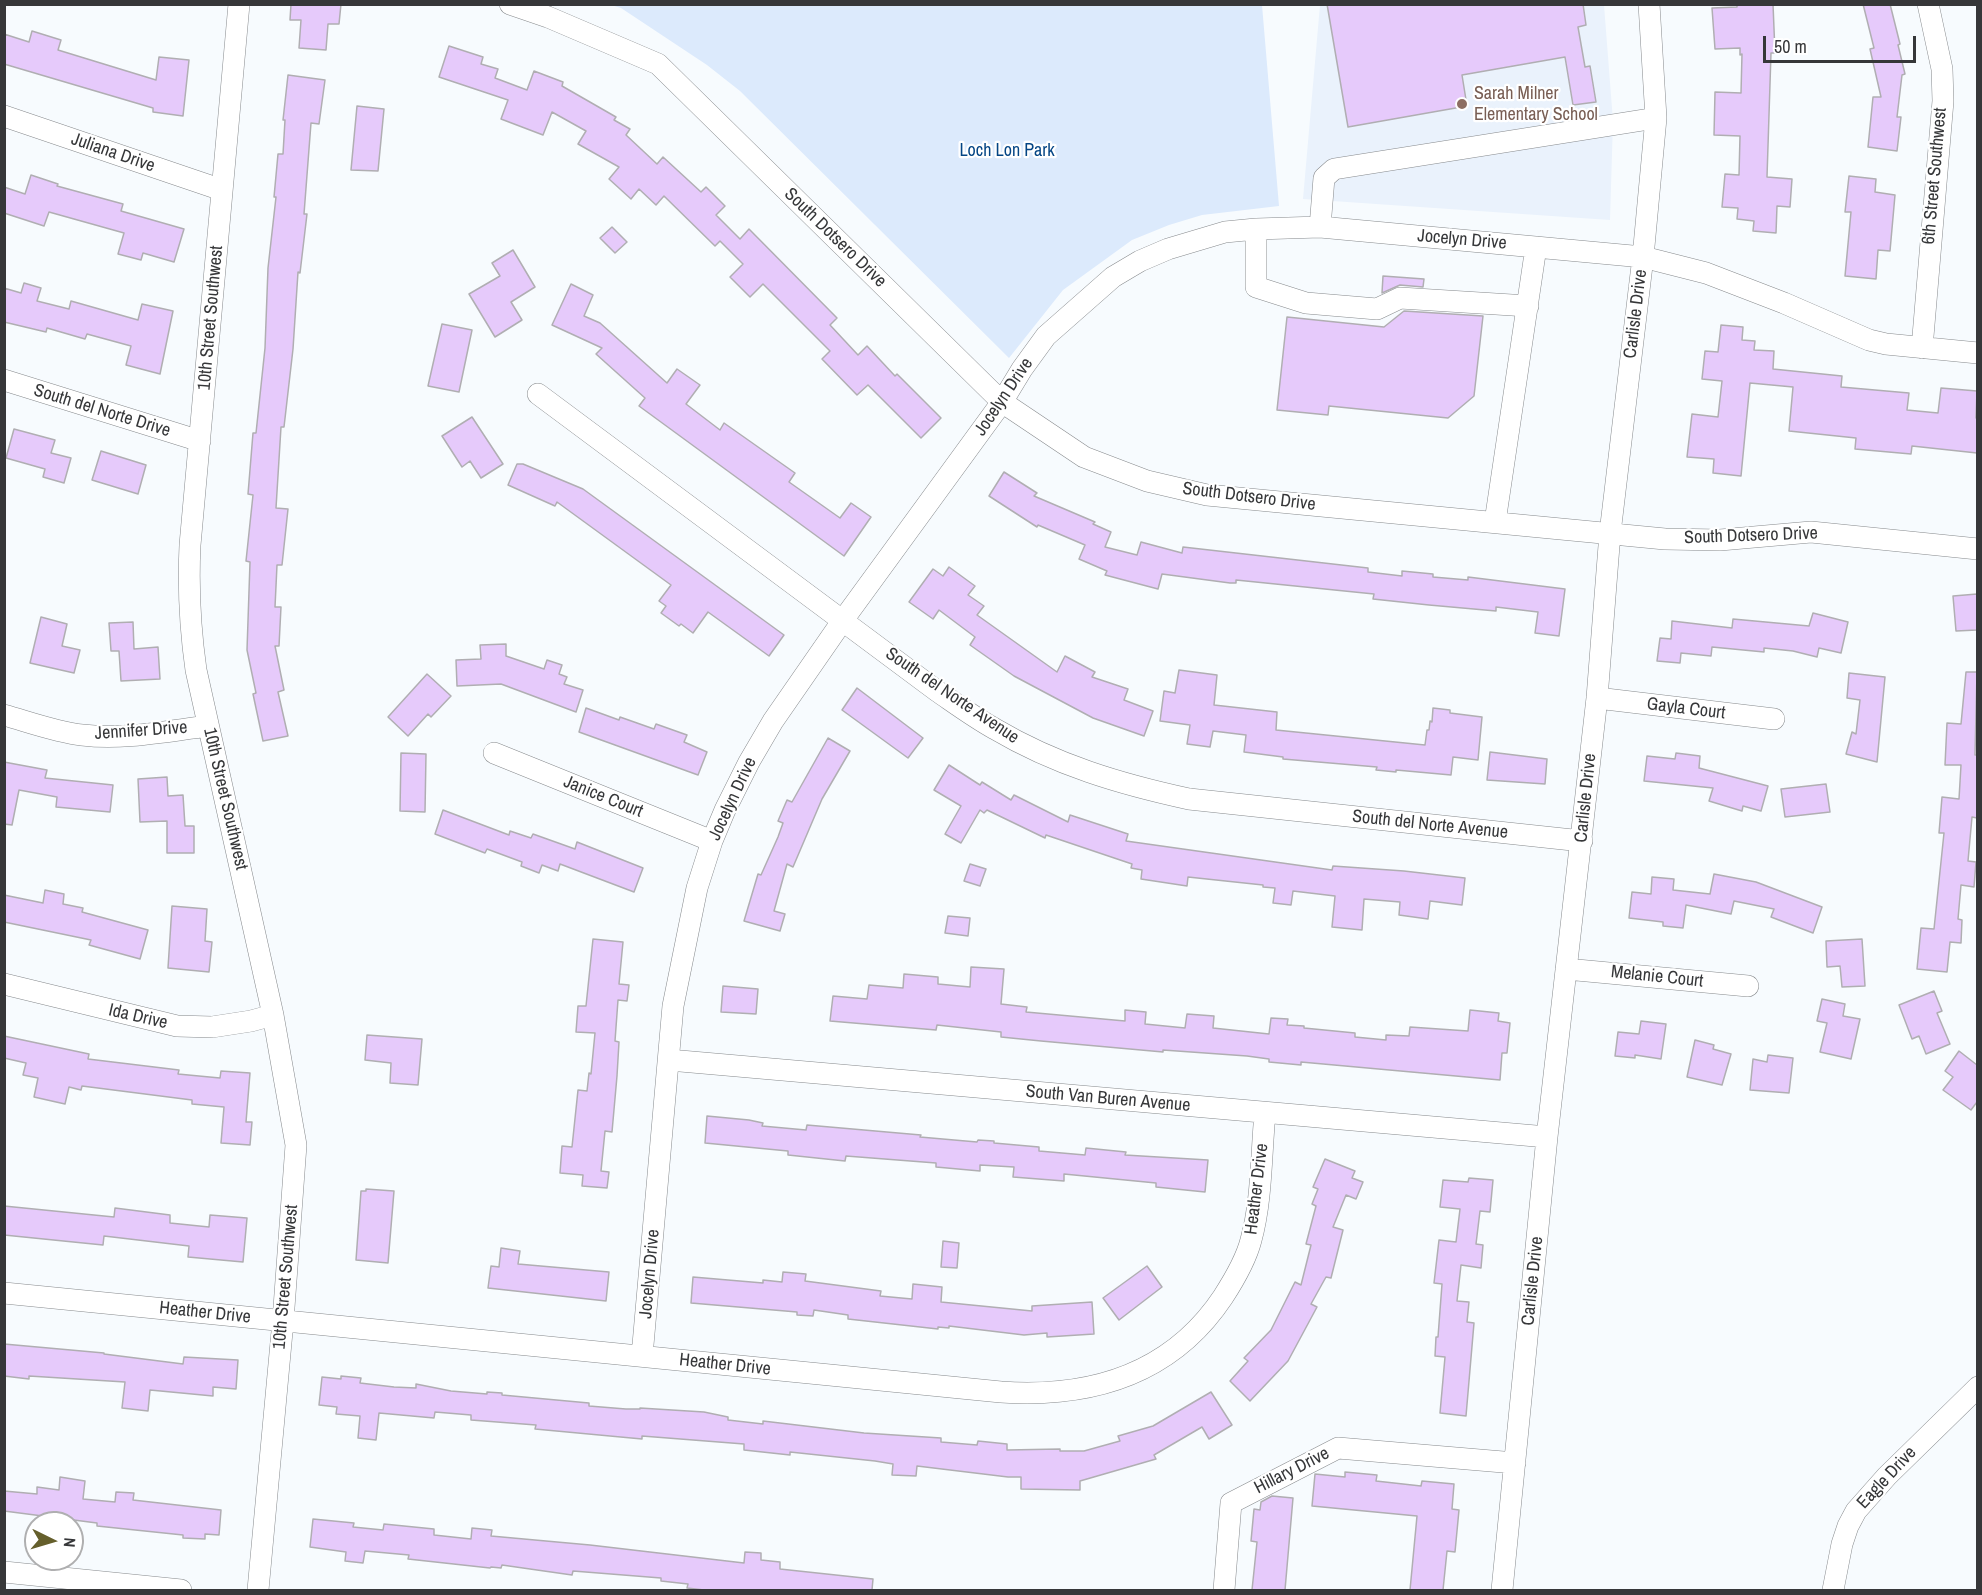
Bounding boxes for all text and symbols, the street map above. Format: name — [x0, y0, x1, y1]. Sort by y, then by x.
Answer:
scale bar — [1766, 24, 1919, 62]
text: 50 m — [1774, 34, 1807, 59]
place label: Sarah Milner Elementary School — [1474, 83, 1598, 125]
marker: Sarah Milner Elementary School — [1455, 97, 1469, 111]
street label: 6th Street Southwest — [1918, 107, 1952, 245]
street label: Juliana Drive — [68, 129, 158, 177]
park label: Loch Lon Park — [959, 140, 1055, 162]
street label: South Dotsero Drive — [779, 184, 891, 292]
street label: Jocelyn Drive — [1417, 225, 1507, 255]
street label: 10th Street Southwest — [194, 245, 228, 391]
street label: Carlisle Drive — [1620, 268, 1652, 360]
street label: Jocelyn Drive — [970, 354, 1038, 440]
street label: South del Norte Drive — [31, 380, 173, 442]
street label: South Dotsero Drive — [1181, 478, 1317, 516]
street label: South Dotsero Drive — [1684, 523, 1818, 549]
street label: South del Norte Avenue — [881, 643, 1023, 749]
street label: Gayla Court — [1646, 693, 1726, 725]
street label: Jennifer Drive — [94, 717, 188, 745]
street label: 10th Street Southwest — [198, 726, 252, 872]
street label: Carlisle Drive — [1571, 752, 1601, 844]
street label: Jocelyn Drive — [704, 754, 762, 844]
street label: Janice Court — [560, 771, 646, 823]
street label: South del Norte Avenue — [1351, 806, 1509, 844]
street label: Melanie Court — [1610, 961, 1704, 993]
street label: Ida Drive — [106, 1000, 170, 1034]
street label: South Van Buren Avenue — [1025, 1081, 1191, 1117]
street label: Heather Drive — [1241, 1142, 1273, 1236]
street label: 10th Street Southwest — [269, 1204, 303, 1350]
street label: Jocelyn Drive — [635, 1229, 665, 1319]
street label: Carlisle Drive — [1518, 1235, 1548, 1327]
street label: Heather Drive — [158, 1297, 252, 1329]
street label: Heather Drive — [678, 1349, 772, 1381]
street label: Eagle Drive — [1853, 1442, 1921, 1514]
street label: Hillary Drive — [1251, 1443, 1333, 1499]
north arrow — [24, 1511, 84, 1571]
text: N — [59, 1537, 81, 1548]

